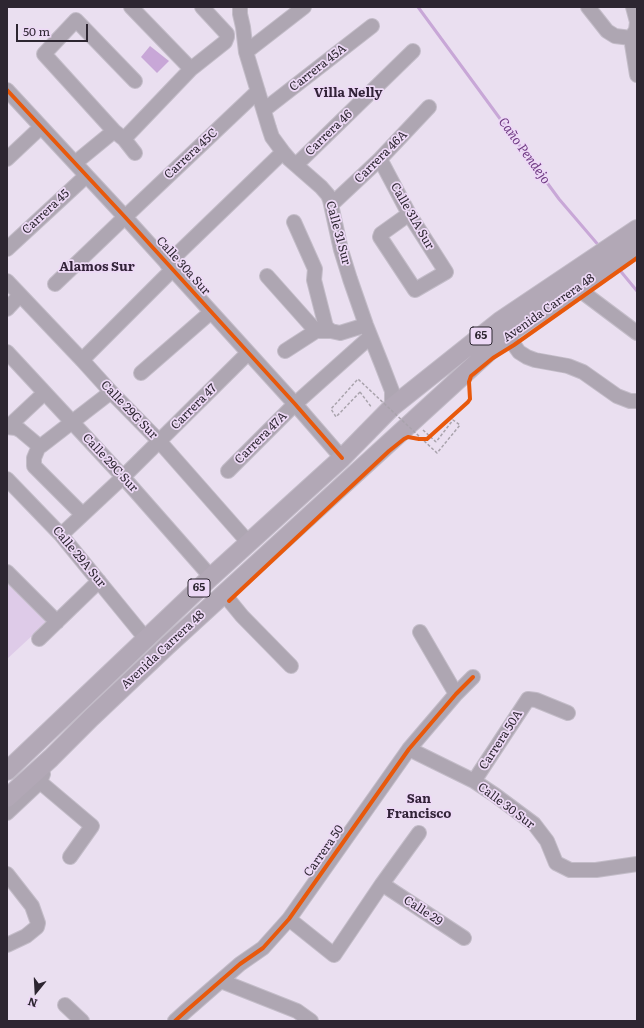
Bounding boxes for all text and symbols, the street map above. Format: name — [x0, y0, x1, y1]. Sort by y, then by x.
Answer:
scale bar — [18, 16, 90, 42]
text: 50 m — [23, 22, 50, 40]
street label: Carrera 45A — [287, 41, 349, 95]
district label: Villa Nelly — [314, 85, 382, 101]
street label: Carrera 46 — [303, 107, 355, 159]
water label: Caño Pendejo — [495, 115, 553, 187]
street label: Carrera 45C — [161, 126, 221, 182]
street label: Carrera 46A — [352, 128, 410, 186]
street label: Calle 31A Sur — [387, 180, 437, 252]
street label: Carrera 45 — [19, 187, 73, 237]
street label: Calle 31 Sur — [323, 200, 353, 266]
street label: Calle 30a Sur — [153, 234, 213, 298]
district label: Alamos Sur — [59, 259, 135, 275]
street label: Avenida Carrera 48 — [500, 271, 598, 345]
road number: 65 — [470, 327, 492, 345]
street label: Calle 29G Sur — [98, 378, 160, 442]
street label: Carrera 47 — [168, 381, 220, 433]
street label: Carrera 47A — [232, 409, 290, 467]
street label: Calle 29C Sur — [79, 431, 141, 495]
street label: Calle 29A Sur — [49, 524, 109, 590]
road number: 65 — [188, 579, 210, 597]
street label: Avenida Carrera 48 — [118, 608, 208, 692]
street label: Carrera 50A — [476, 707, 526, 773]
street label: Calle 30 Sur — [475, 780, 537, 832]
district label: San Francisco — [387, 791, 451, 822]
street label: Carrera 50 — [301, 822, 347, 880]
street label: Calle 29 — [401, 893, 445, 929]
north arrow — [16, 972, 56, 1012]
text: N — [25, 994, 39, 1012]

